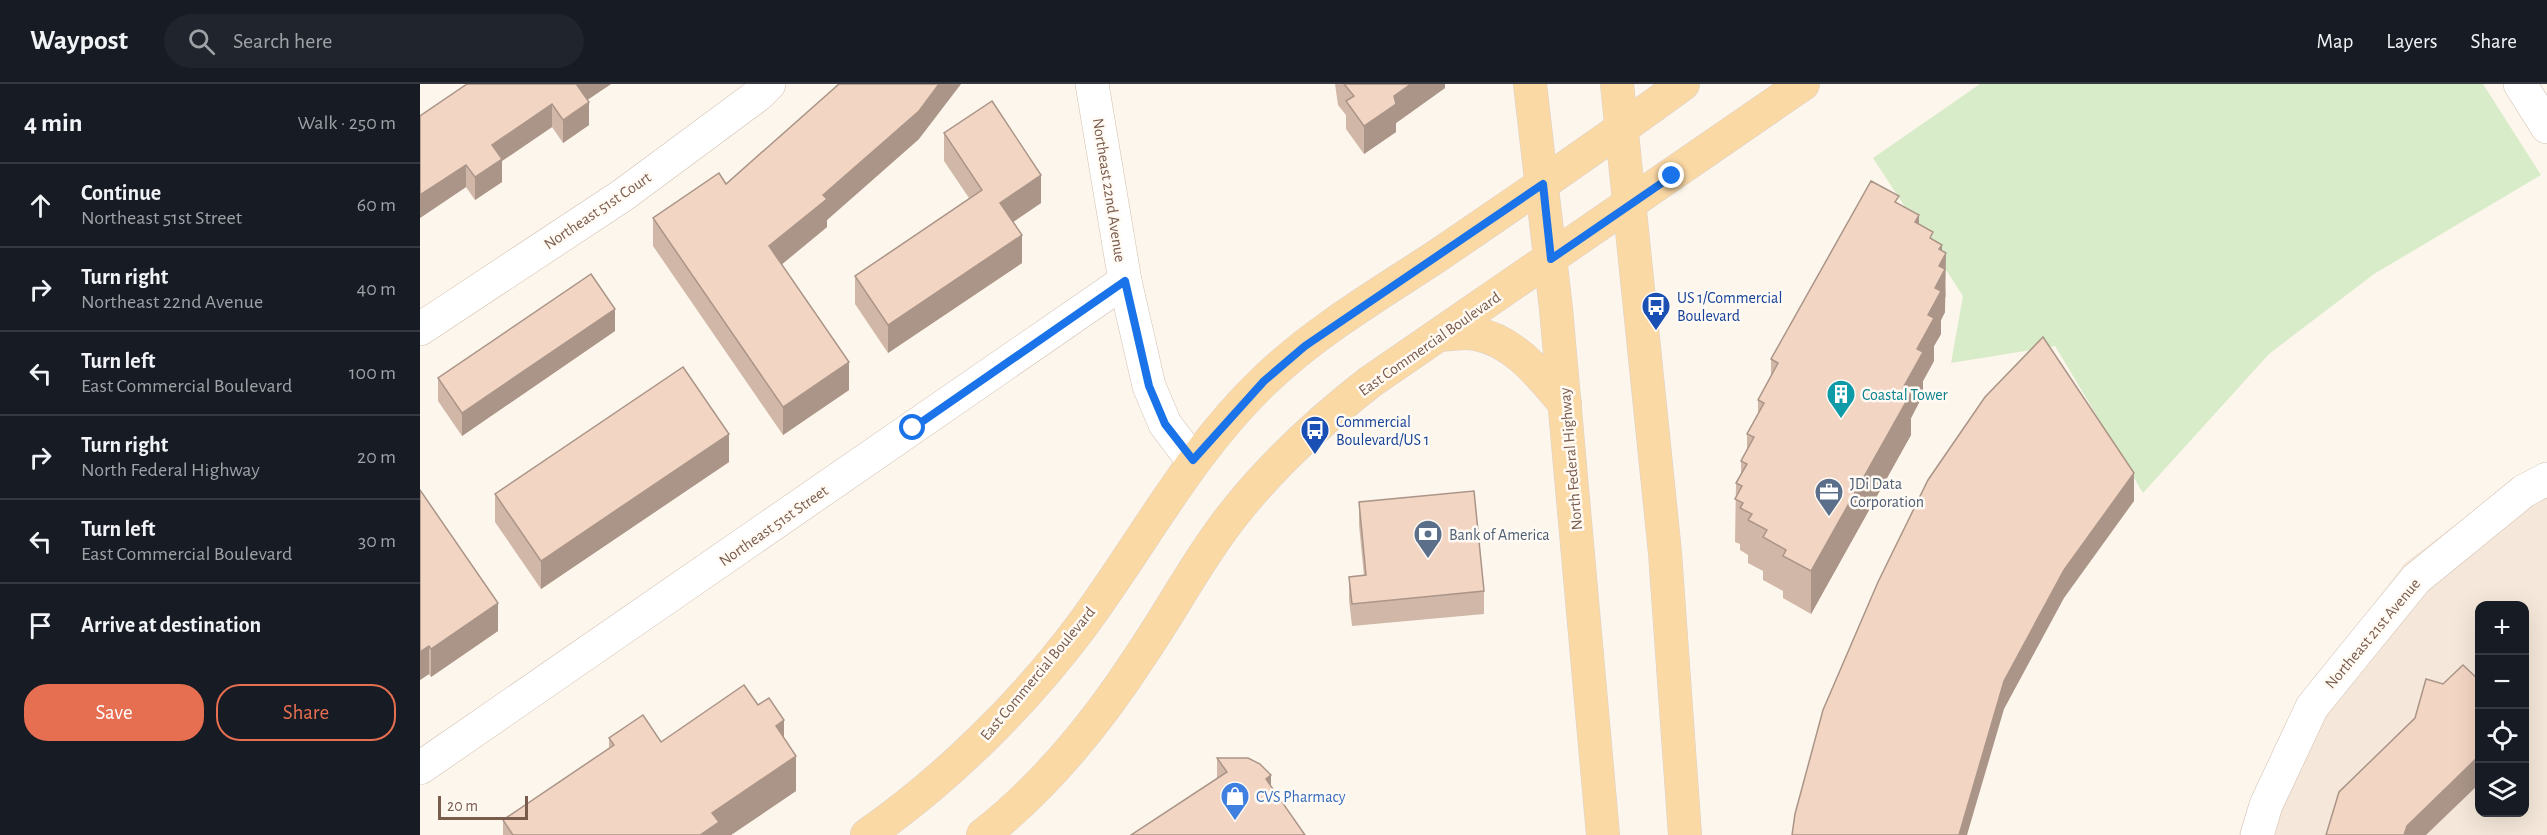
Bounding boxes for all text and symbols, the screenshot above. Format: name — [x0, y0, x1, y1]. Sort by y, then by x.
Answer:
search box — [164, 14, 584, 68]
icon: search — [185, 25, 218, 58]
text: Waypost — [30, 27, 128, 55]
text: Search here — [233, 30, 333, 52]
text: Map — [2317, 31, 2353, 52]
text: Layers — [2386, 31, 2437, 52]
text: Share — [2470, 31, 2517, 52]
text: 4 min — [24, 110, 83, 136]
text: Walk · 250 m — [297, 113, 396, 133]
street label: Northeast 22nd Avenue — [1090, 117, 1128, 263]
route end — [1658, 162, 1684, 188]
street label: Northeast 51st Court — [541, 169, 654, 252]
text: Continue — [81, 182, 161, 204]
icon: ahead — [24, 189, 57, 222]
text: 60 m — [357, 195, 396, 215]
text: Northeast 51st Street — [81, 208, 242, 228]
text: Turn right — [81, 266, 168, 288]
icon: right — [24, 273, 57, 306]
text: 40 m — [357, 279, 396, 299]
street label: East Commercial Boulevard — [1356, 289, 1503, 399]
bus stop icon: US 1/Commercial Boulevard — [1640, 290, 1672, 332]
place label: US 1/Commercial Boulevard — [1677, 290, 1782, 324]
text: Northeast 22nd Avenue — [81, 292, 263, 312]
text: Turn left — [81, 350, 155, 372]
icon: left — [24, 357, 57, 390]
text: 100 m — [349, 363, 396, 383]
text: East Commercial Boulevard — [81, 376, 292, 396]
building icon: Coastal Tower — [1825, 378, 1857, 420]
street label: North Federal Highway — [1557, 387, 1586, 531]
place label: Coastal Tower — [1862, 387, 1949, 403]
route start — [899, 414, 925, 440]
bus stop icon: Commercial Boulevard/US 1 — [1299, 414, 1331, 456]
place label: Commercial Boulevard/US 1 — [1336, 414, 1429, 448]
text: Turn right — [81, 434, 168, 456]
icon: right — [24, 441, 57, 474]
text: 20 m — [357, 447, 396, 467]
text: North Federal Highway — [81, 460, 260, 480]
office icon: JDi Data Corporation — [1813, 476, 1845, 518]
place label: JDi Data Corporation — [1850, 476, 1924, 510]
street label: Northeast 51st Street — [716, 482, 831, 569]
text: Turn left — [81, 518, 155, 540]
bank icon: Bank of America — [1412, 518, 1444, 560]
icon: left — [24, 525, 57, 558]
place label: Bank of America — [1449, 527, 1550, 543]
text: 30 m — [358, 531, 396, 551]
text: East Commercial Boulevard — [81, 544, 292, 564]
street label: Northeast 21st Avenue — [2322, 575, 2423, 692]
map controls — [2475, 601, 2529, 817]
button: + — [2475, 601, 2529, 655]
street label: East Commercial Boulevard — [977, 604, 1098, 744]
icon: arrive — [24, 609, 57, 642]
text: Arrive at destination — [81, 614, 261, 636]
button: − — [2475, 655, 2529, 709]
button: Save — [24, 684, 204, 741]
button: Share — [216, 684, 396, 741]
button: locate — [2475, 709, 2529, 763]
button: layers — [2475, 763, 2529, 817]
shop icon: CVS Pharmacy — [1219, 780, 1251, 822]
place label: CVS Pharmacy — [1256, 789, 1346, 806]
scale bar — [438, 793, 528, 820]
text: 20 m — [447, 798, 478, 814]

